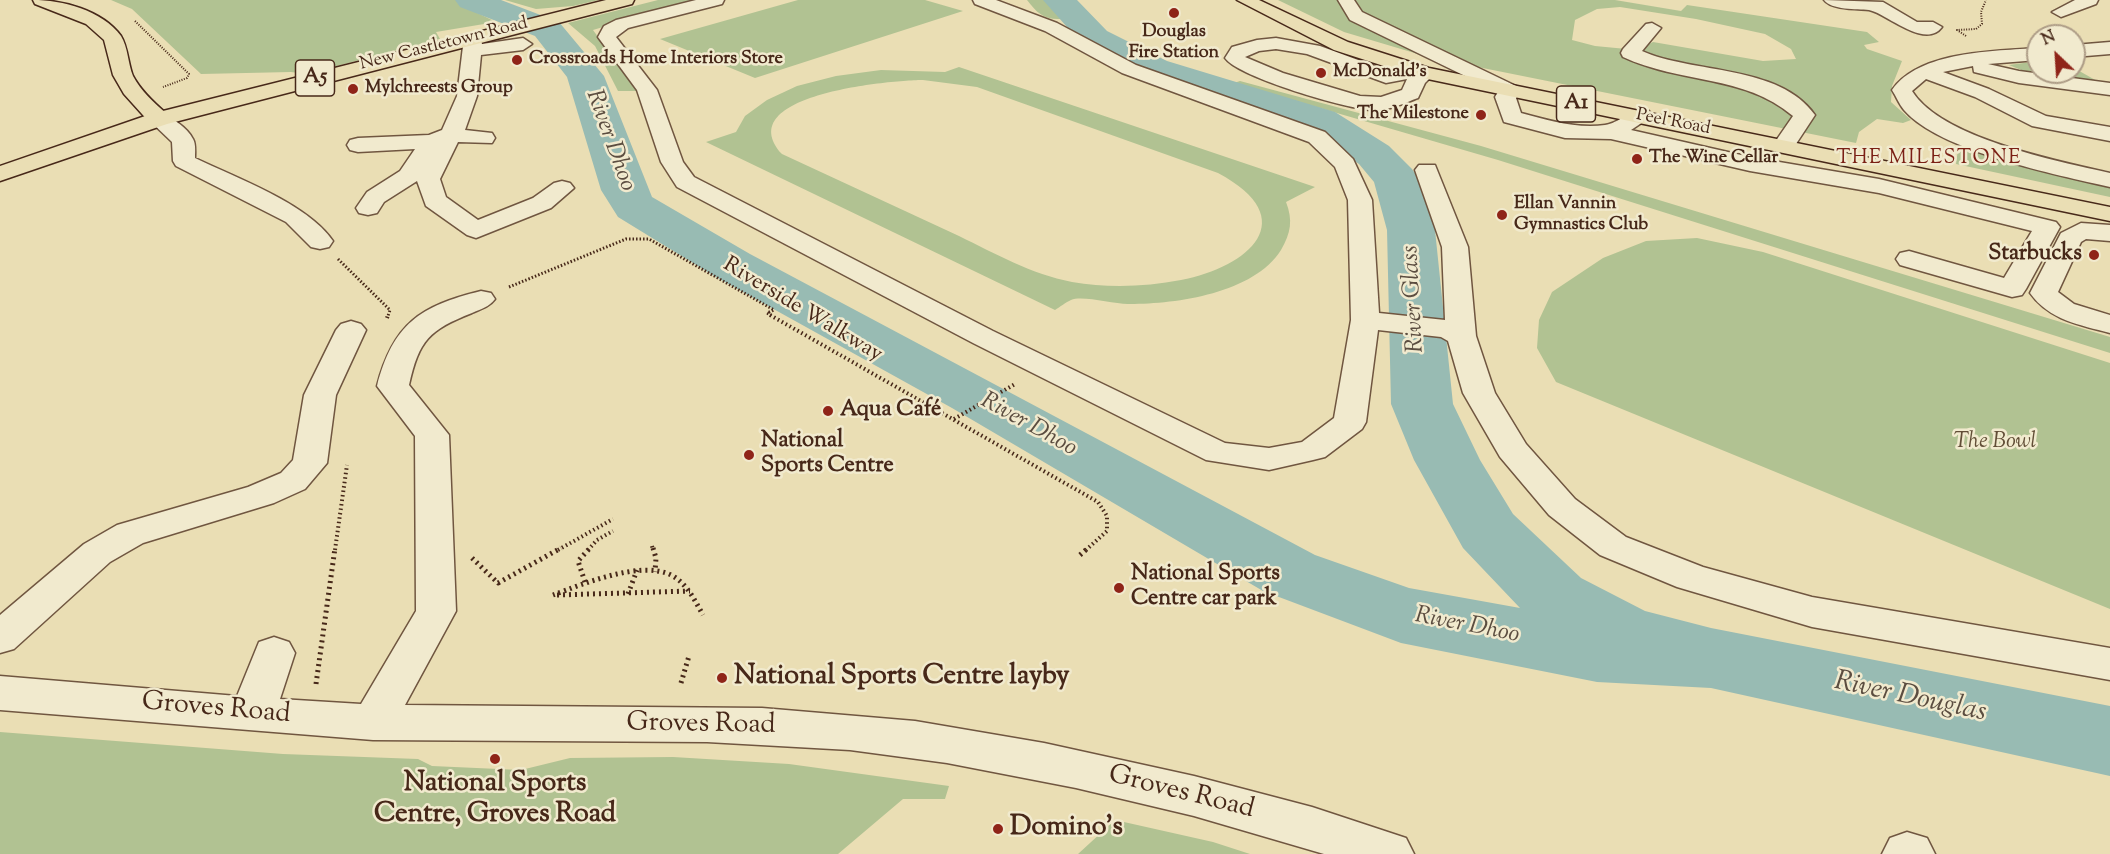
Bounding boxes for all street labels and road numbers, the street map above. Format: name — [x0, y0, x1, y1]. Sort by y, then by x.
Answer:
street label: New Castletown Road — [358, 14, 530, 76]
road number: A5 — [296, 60, 334, 96]
road number: A1 — [1556, 86, 1596, 122]
street label: Peel Road — [1634, 105, 1712, 141]
street label: Riverside Walkway — [717, 253, 887, 369]
street label: Groves Road — [140, 687, 292, 733]
street label: Groves Road — [626, 709, 776, 743]
street label: Groves Road — [1105, 760, 1257, 828]

